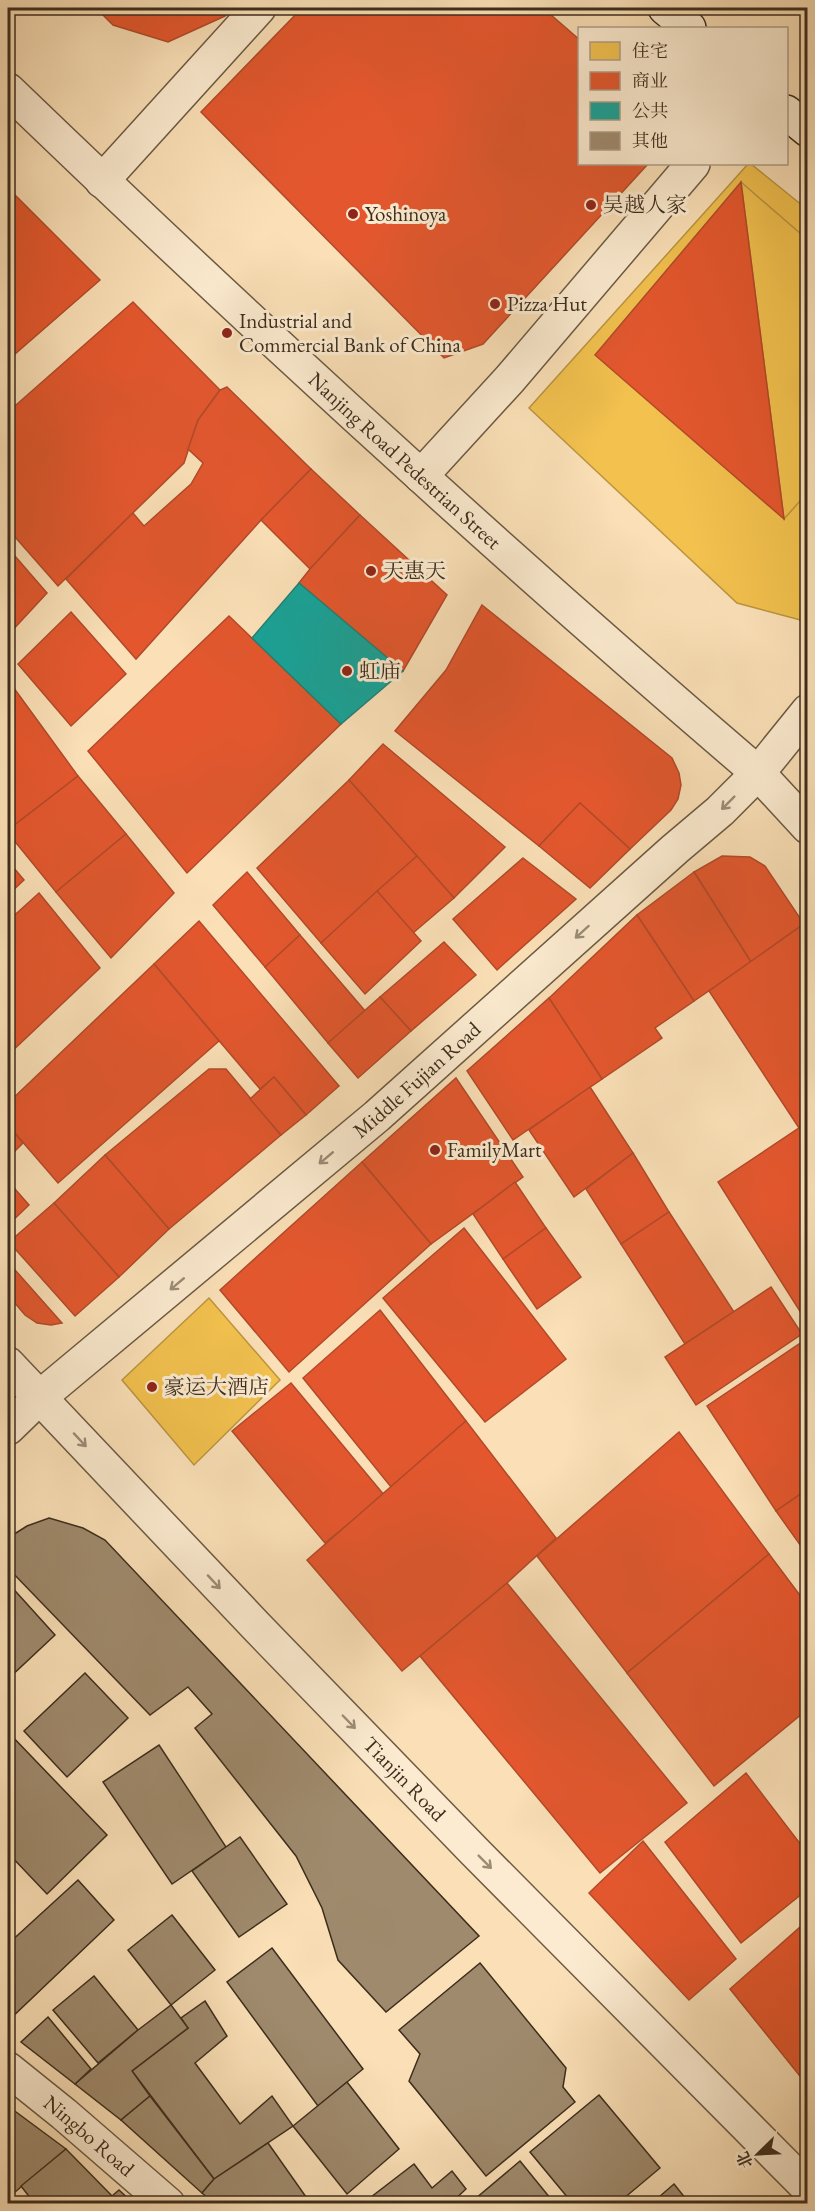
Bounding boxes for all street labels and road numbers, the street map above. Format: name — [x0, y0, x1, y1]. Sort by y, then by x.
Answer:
street label: Nanjing Road Pedestrian Street — [303, 366, 507, 555]
street label: Middle Fujian Road — [347, 1015, 486, 1144]
street label: Tianjin Road — [357, 1731, 452, 1827]
street label: Ningbo Road — [38, 2089, 141, 2182]

